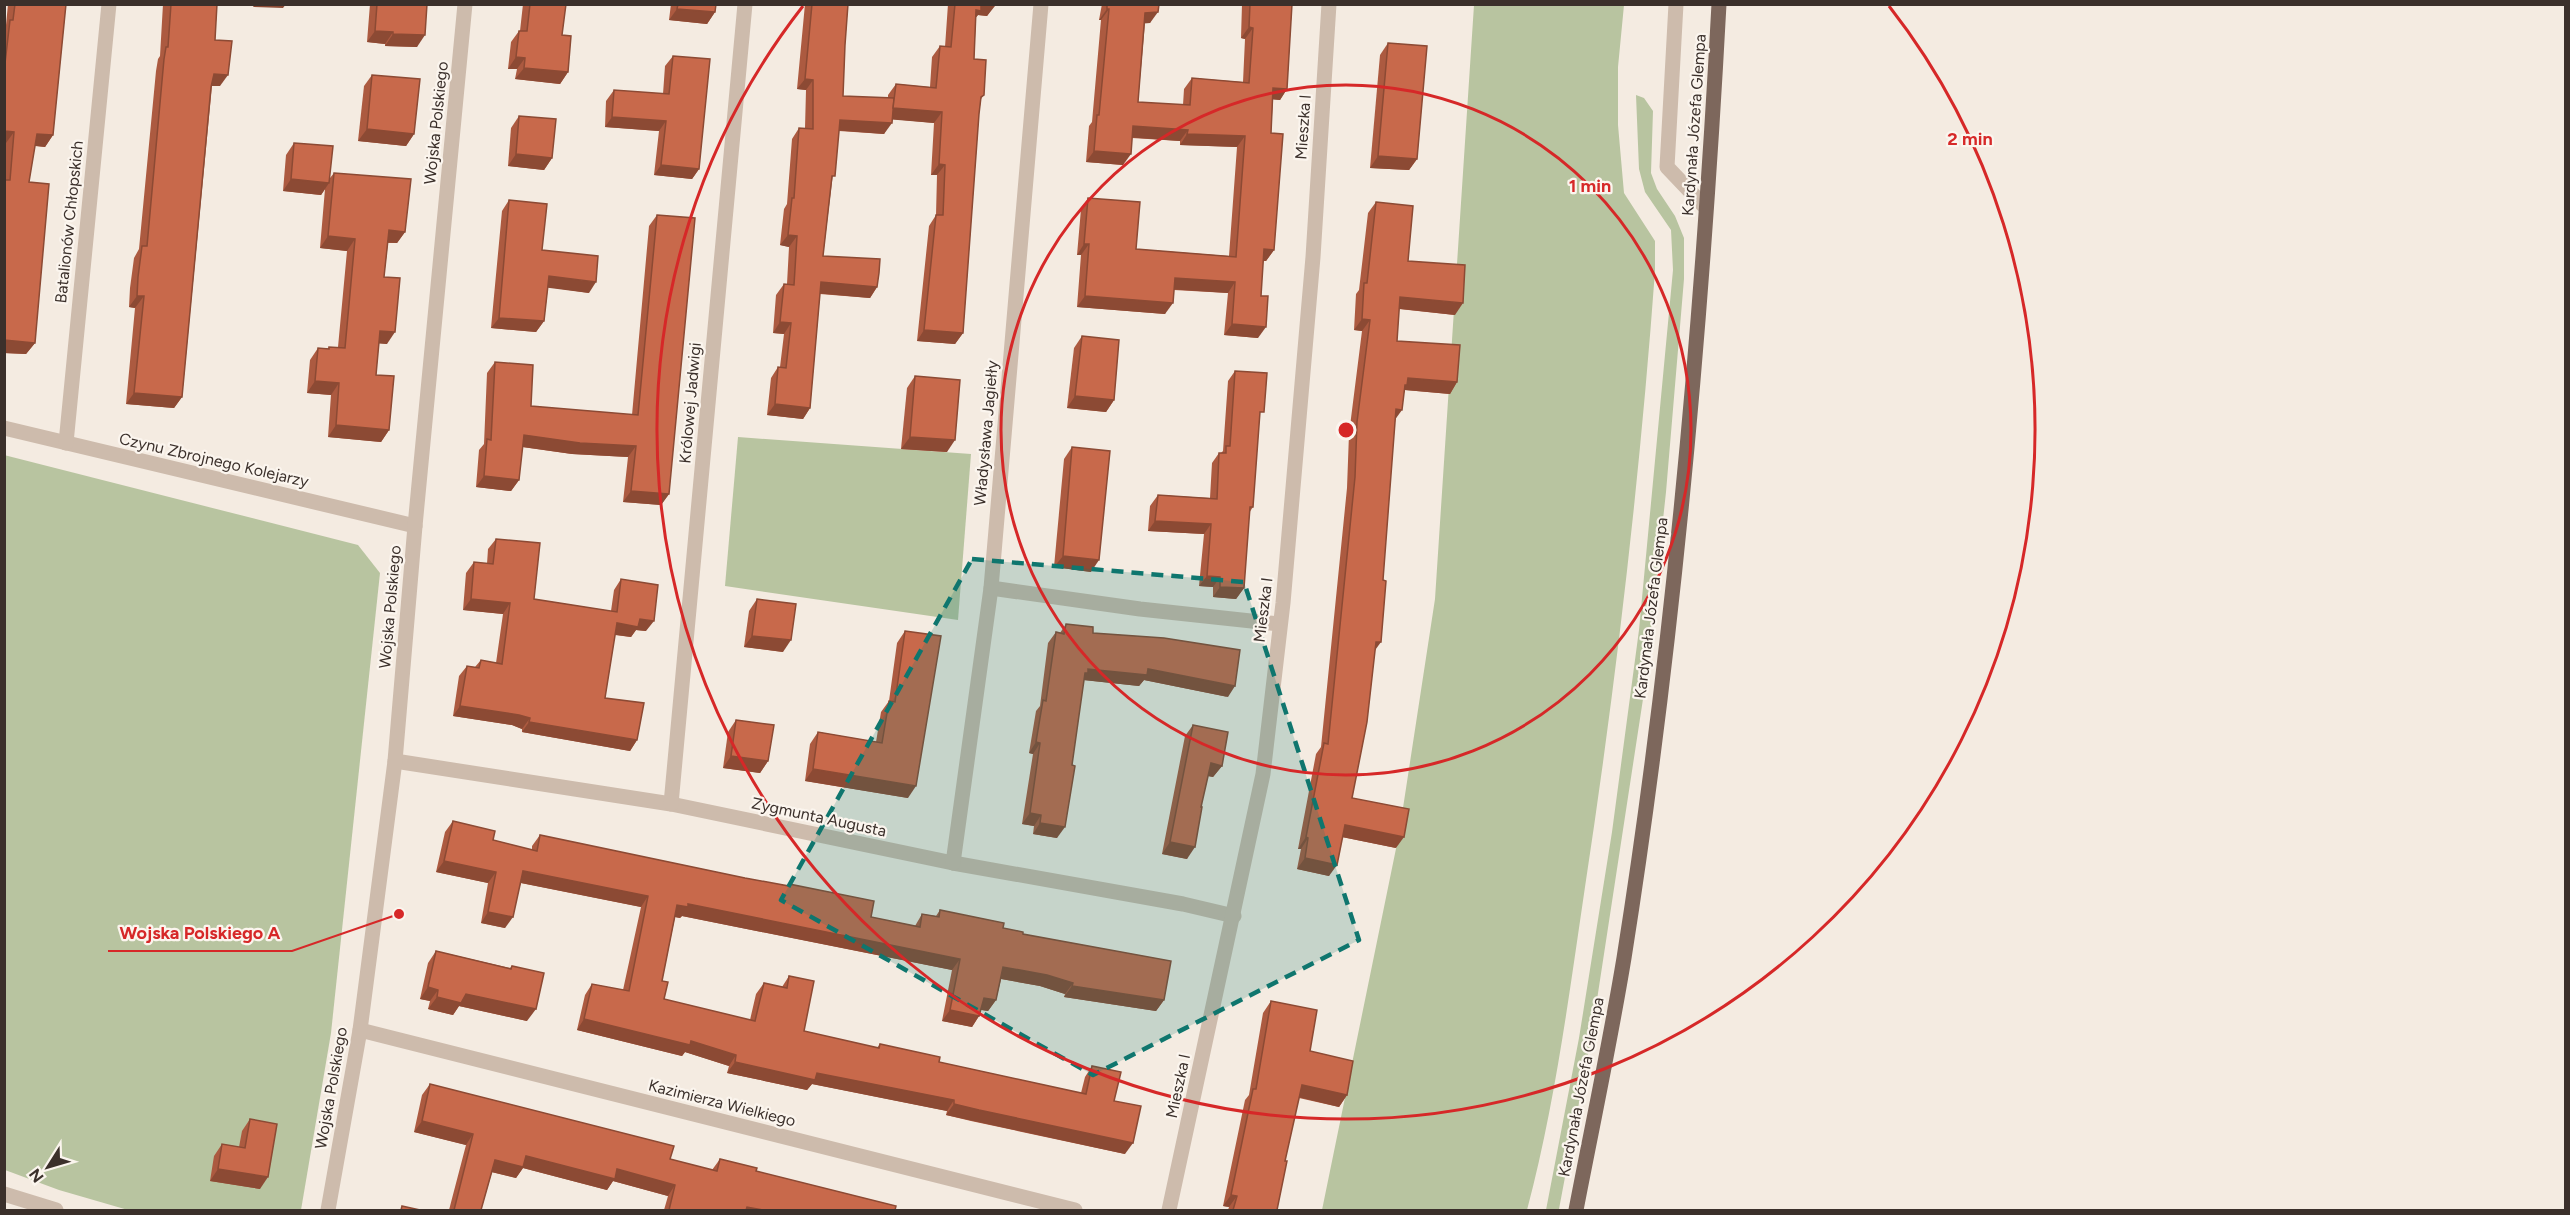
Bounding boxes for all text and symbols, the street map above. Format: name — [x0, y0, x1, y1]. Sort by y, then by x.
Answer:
street label: Kardynała Józefa Glempa — [1678, 33, 1710, 217]
street label: Wojska Polskiego — [420, 60, 452, 186]
street label: Mieszka I — [1291, 94, 1315, 160]
text: 2 min — [1947, 128, 1993, 150]
street label: Batalionów Chłopskich — [51, 140, 87, 304]
text: 1 min — [1569, 175, 1611, 197]
street label: Królowej Jadwigi — [675, 342, 705, 464]
street label: Władysława Jagiełły — [970, 359, 1002, 507]
centre of rings — [1336, 420, 1356, 440]
street label: Czynu Zbrojnego Kolejarzy — [117, 429, 311, 491]
street label: Kardynała Józefa Glempa — [1630, 516, 1672, 700]
street label: Wojska Polskiego — [375, 545, 405, 669]
street label: Mieszka I — [1250, 576, 1276, 644]
street label: Zygmunta Augusta — [750, 793, 888, 841]
callout: Wojska Polskiego A — [108, 915, 292, 951]
text: Wojska Polskiego A — [120, 922, 281, 944]
street label: Kardynała Józefa Glempa — [1554, 996, 1608, 1178]
street label: Wojska Polskiego — [311, 1025, 351, 1151]
street label: Mieszka I — [1162, 1052, 1194, 1120]
street label: Kazimierza Wielkiego — [646, 1076, 798, 1130]
north arrow — [18, 1137, 78, 1197]
text: N — [25, 1165, 48, 1186]

